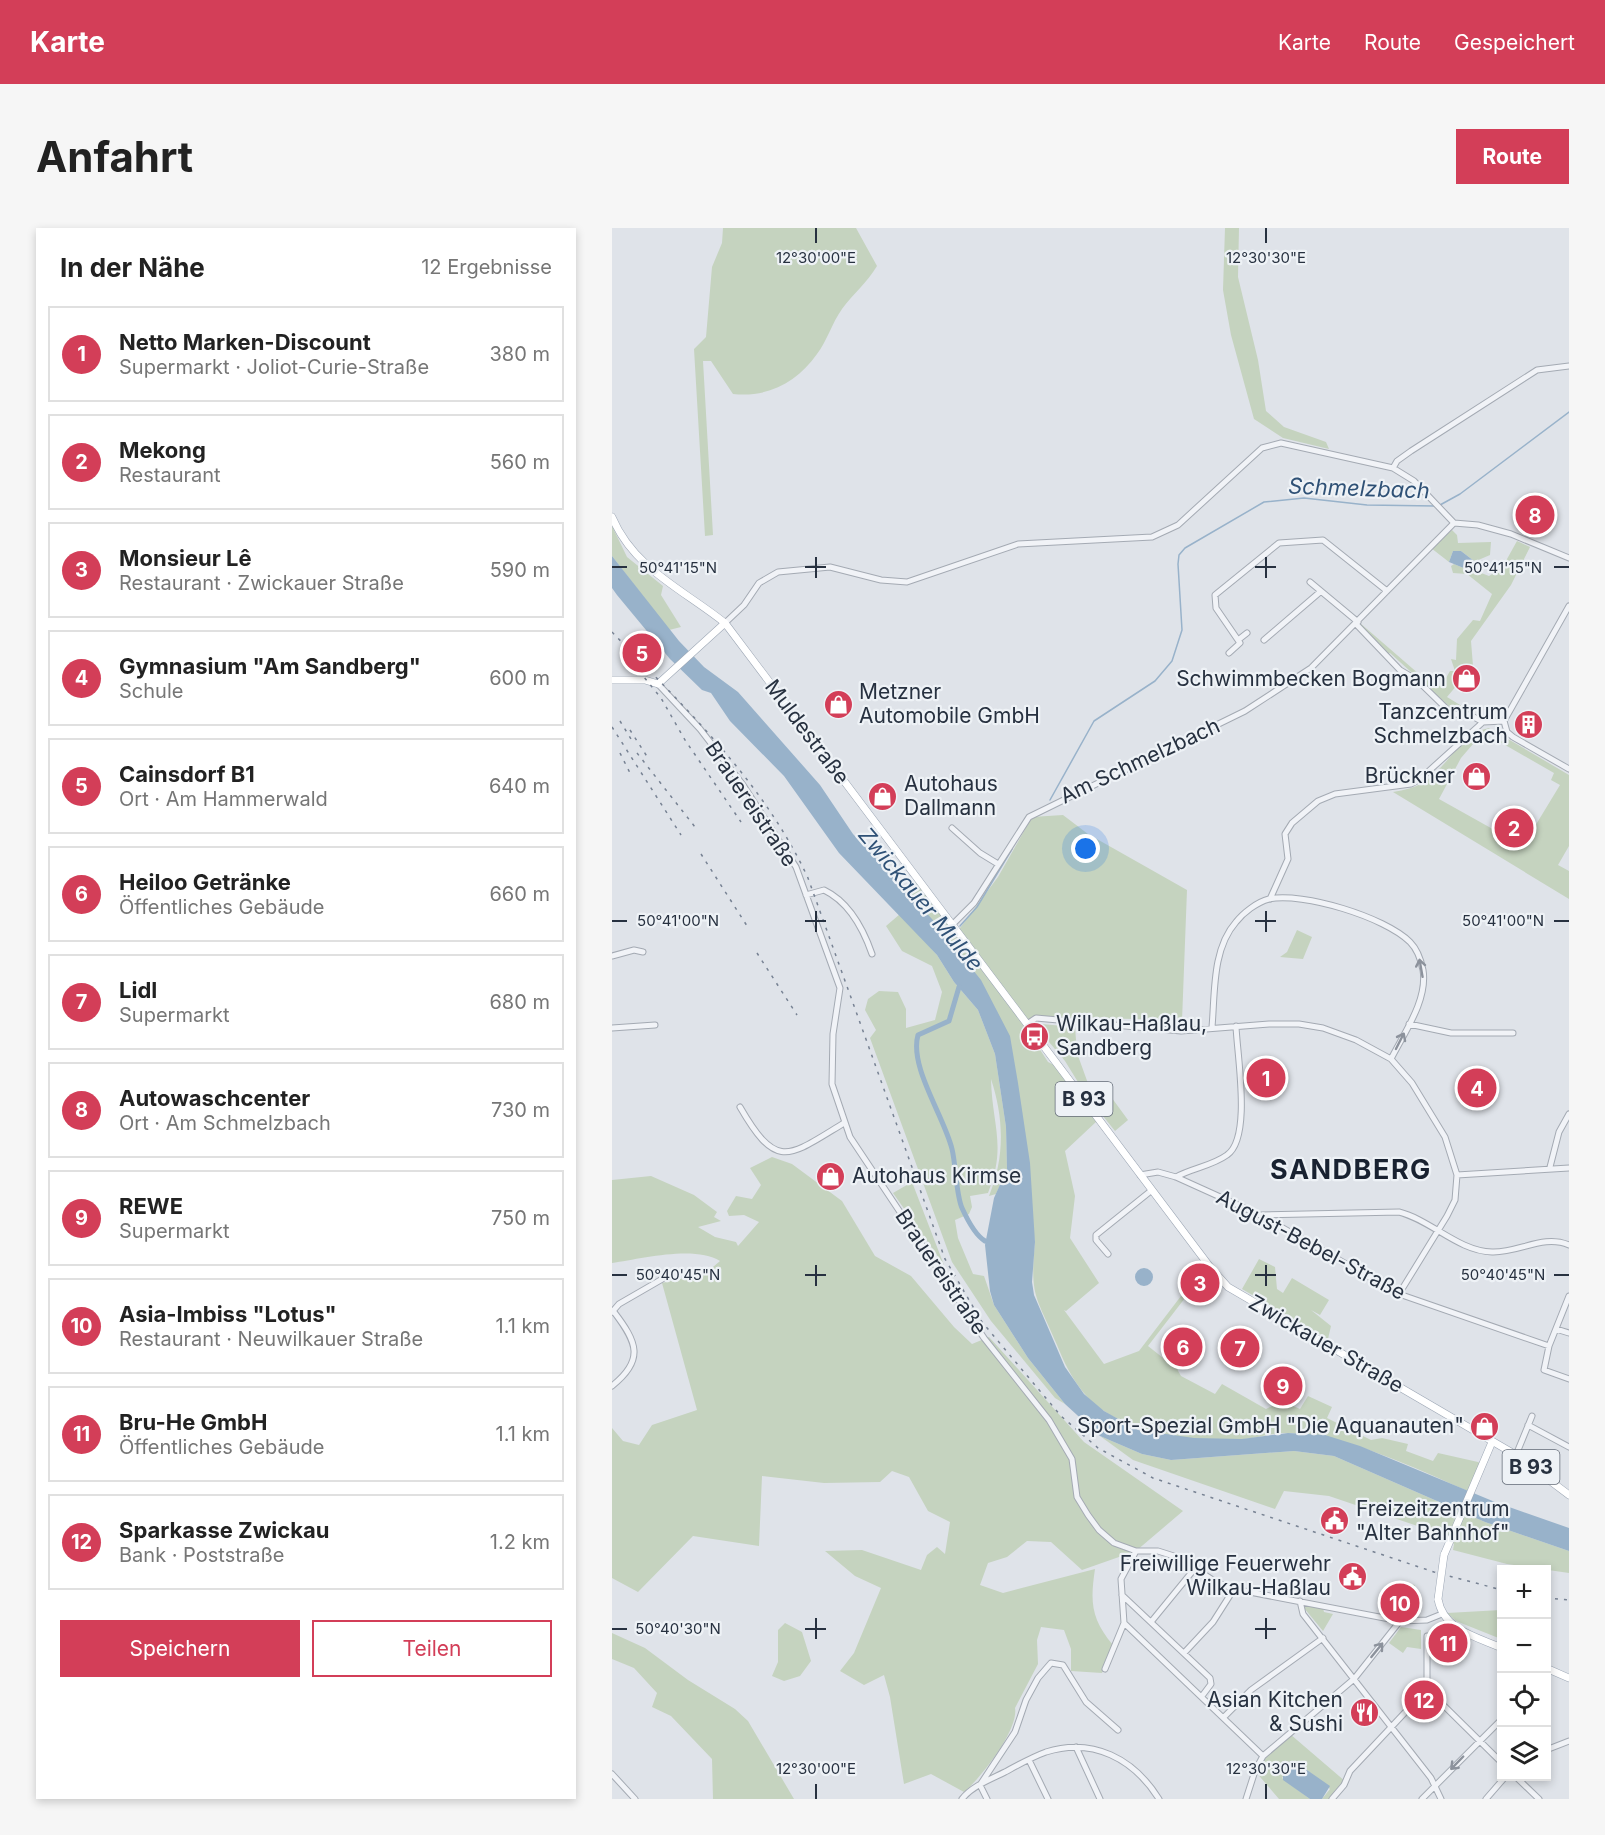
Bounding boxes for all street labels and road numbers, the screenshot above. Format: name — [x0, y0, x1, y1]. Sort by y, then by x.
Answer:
street label: Muldestraße — [760, 674, 855, 789]
street label: Am Schmelzbach — [1056, 713, 1224, 808]
street label: Brauereistraße — [700, 736, 803, 871]
road number: B 93 — [1056, 1082, 1112, 1116]
street label: August-Bebel-Straße — [1212, 1184, 1410, 1305]
street label: Brauereistraße — [890, 1204, 993, 1339]
street label: Zwickauer Straße — [1244, 1289, 1408, 1398]
road number: B 93 — [1502, 1450, 1560, 1484]

